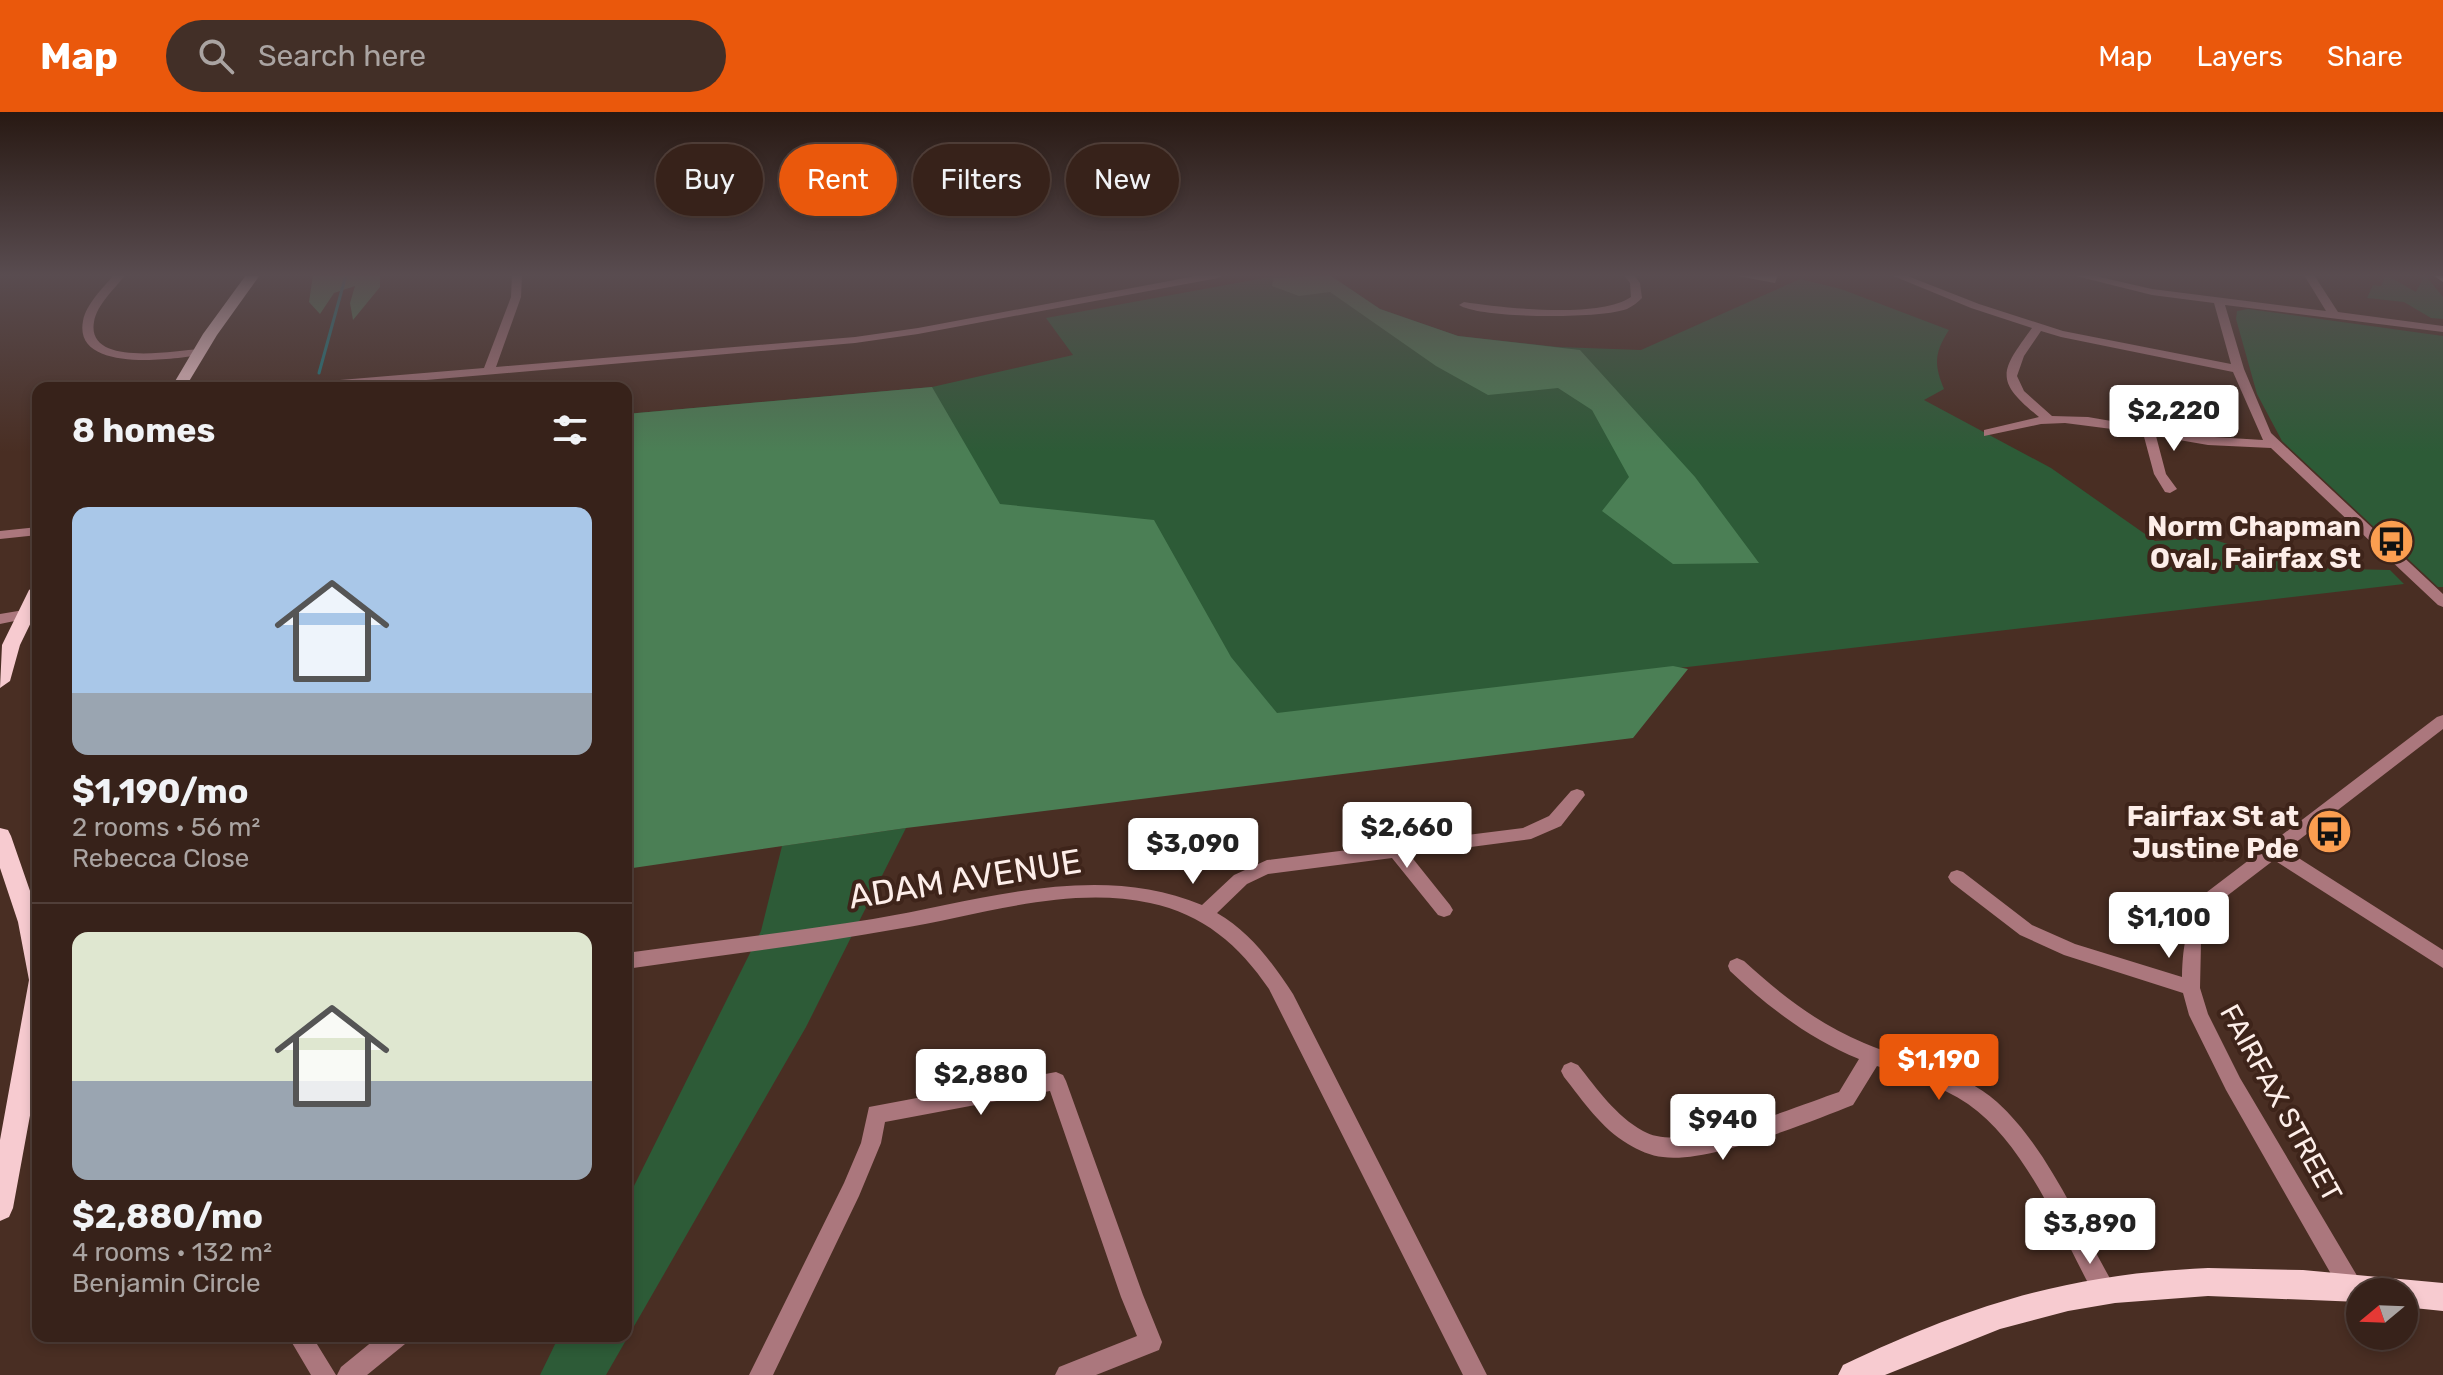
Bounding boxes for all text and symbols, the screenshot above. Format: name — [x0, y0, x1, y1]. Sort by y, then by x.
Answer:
search box — [166, 20, 726, 92]
text: Map — [40, 33, 118, 79]
icon: search — [194, 34, 238, 78]
text: Search here — [258, 38, 426, 74]
text: Map — [2098, 40, 2153, 73]
text: Layers — [2197, 40, 2283, 73]
text: Share — [2327, 40, 2403, 73]
chip: Buy — [656, 144, 763, 216]
chip: Rent — [779, 144, 897, 216]
chip: Filters — [913, 144, 1050, 216]
chip: New — [1066, 144, 1179, 216]
pin: $2,220 — [2109, 385, 2239, 453]
text: $2,220 — [2128, 395, 2220, 426]
icon: filters — [548, 408, 592, 452]
text: 8 homes — [72, 410, 215, 451]
place label: Norm Chapman Oval, Fairfax St — [2147, 510, 2361, 575]
bus stop icon: Norm Chapman Oval, Fairfax St — [2368, 518, 2416, 566]
icon: home — [260, 559, 404, 703]
text: $1,190/mo — [72, 771, 248, 812]
place label: Fairfax St at Justine Pde — [2127, 800, 2299, 865]
pin: $2,660 — [1342, 802, 1472, 870]
bus stop icon: Fairfax St at Justine Pde — [2306, 808, 2354, 856]
text: 2 rooms · 56 m² — [72, 812, 260, 843]
text: $2,660 — [1361, 812, 1453, 843]
pin: $3,090 — [1128, 818, 1258, 886]
text: $3,090 — [1146, 828, 1240, 859]
street label: ADAM AVENUE — [846, 840, 1084, 918]
text: Rebecca Close — [72, 843, 249, 874]
pin: $1,100 — [2104, 892, 2234, 960]
text: $1,100 — [2127, 902, 2211, 933]
icon: home — [260, 984, 404, 1128]
street label: FAIRFAX STREET — [2213, 999, 2349, 1207]
pin: $1,190 — [1874, 1034, 2004, 1102]
text: $1,190 — [1897, 1044, 1981, 1075]
pin: $2,880 — [916, 1049, 1046, 1117]
text: $2,880 — [934, 1059, 1028, 1090]
pin: $940 — [1676, 1094, 1770, 1162]
text: $940 — [1688, 1104, 1758, 1135]
text: $2,880/mo — [72, 1196, 263, 1237]
pin: $3,890 — [2025, 1198, 2155, 1266]
text: $3,890 — [2043, 1208, 2137, 1239]
text: 4 rooms · 132 m² — [72, 1237, 272, 1268]
text: Benjamin Circle — [72, 1268, 261, 1299]
north arrow — [2346, 1278, 2418, 1350]
map controls — [2346, 1278, 2418, 1350]

